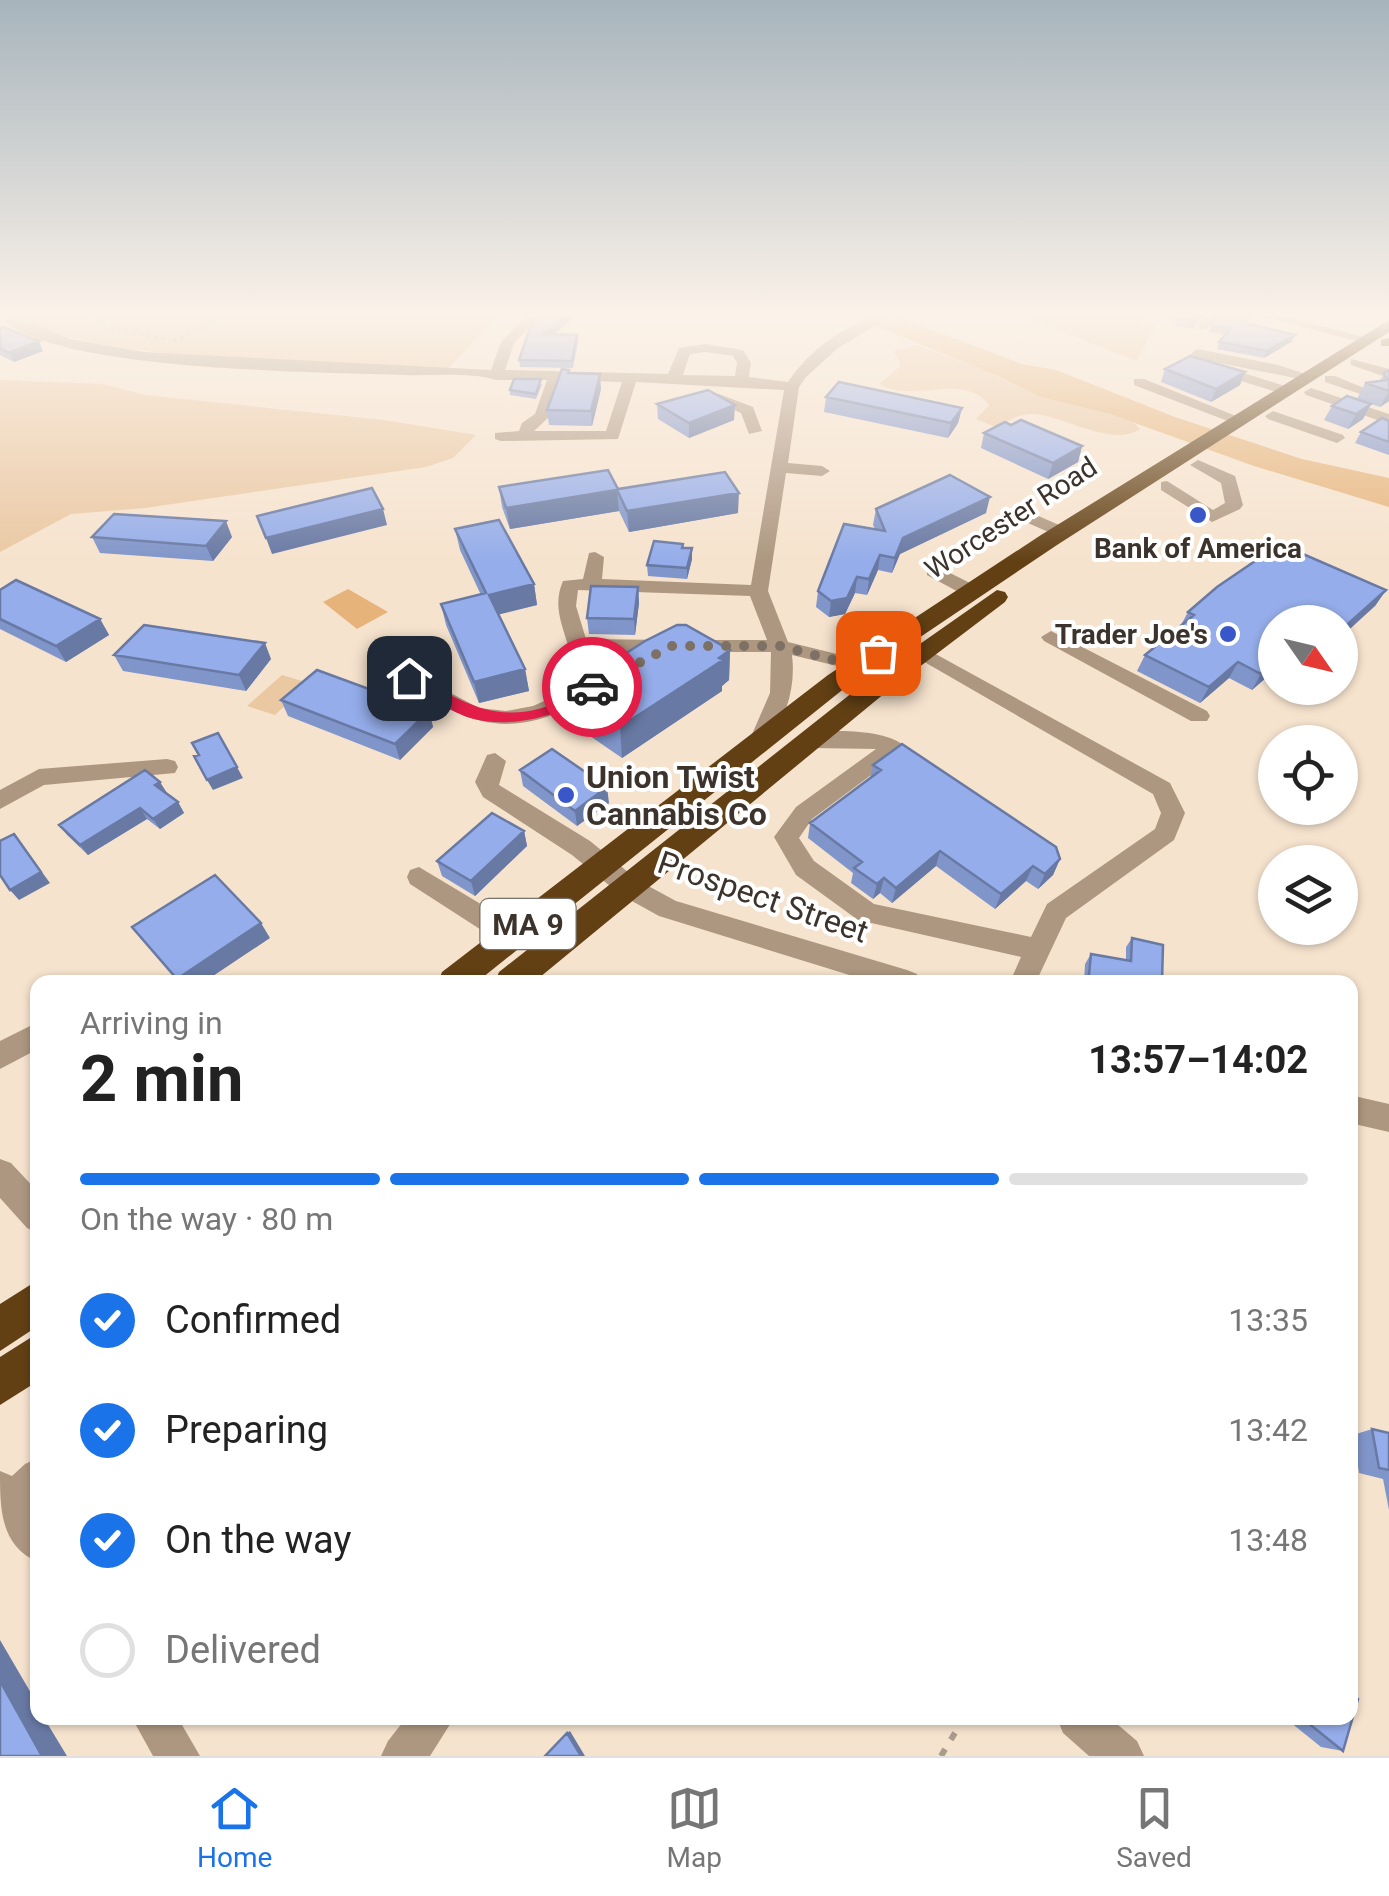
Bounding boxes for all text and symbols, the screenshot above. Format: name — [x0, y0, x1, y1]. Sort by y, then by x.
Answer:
street label: Worcester Road — [919, 450, 1103, 586]
marker: Bank of America — [1187, 504, 1209, 526]
place label: Bank of America — [1094, 532, 1302, 565]
north arrow — [1258, 605, 1358, 705]
map controls — [1258, 605, 1358, 945]
pin — [836, 611, 921, 696]
place label: Trader Joe's — [1055, 618, 1208, 651]
marker: Trader Joe's — [1217, 623, 1239, 645]
icon: bag — [851, 626, 906, 681]
pin — [367, 636, 452, 721]
courier — [542, 637, 642, 737]
icon: home — [382, 651, 437, 706]
icon: car — [565, 660, 620, 715]
button: locate — [1258, 725, 1358, 825]
place label: Union Twist Cannabis Co — [586, 758, 767, 833]
marker: Union Twist Cannabis Co — [555, 784, 577, 806]
street label: Prospect Street — [653, 843, 873, 951]
button: layers — [1258, 845, 1358, 945]
road number: MA 9 — [480, 899, 576, 949]
text: Arriving in — [80, 1004, 223, 1042]
text: 13:57–14:02 — [1088, 1038, 1308, 1082]
text: 2 min — [80, 1041, 243, 1117]
text: On the way · 80 m — [80, 1200, 333, 1238]
icon: check — [80, 1293, 135, 1348]
text: Confirmed — [165, 1298, 341, 1342]
text: 13:35 — [1228, 1301, 1308, 1339]
icon: check — [80, 1403, 135, 1458]
text: Preparing — [165, 1408, 328, 1452]
text: 13:42 — [1228, 1411, 1308, 1449]
icon: check — [80, 1513, 135, 1568]
text: On the way — [165, 1518, 351, 1562]
text: 13:48 — [1228, 1521, 1308, 1559]
text: Delivered — [165, 1628, 321, 1672]
tab: Home — [197, 1781, 272, 1874]
tab: Map — [667, 1781, 722, 1874]
tab: Saved — [1116, 1781, 1192, 1874]

